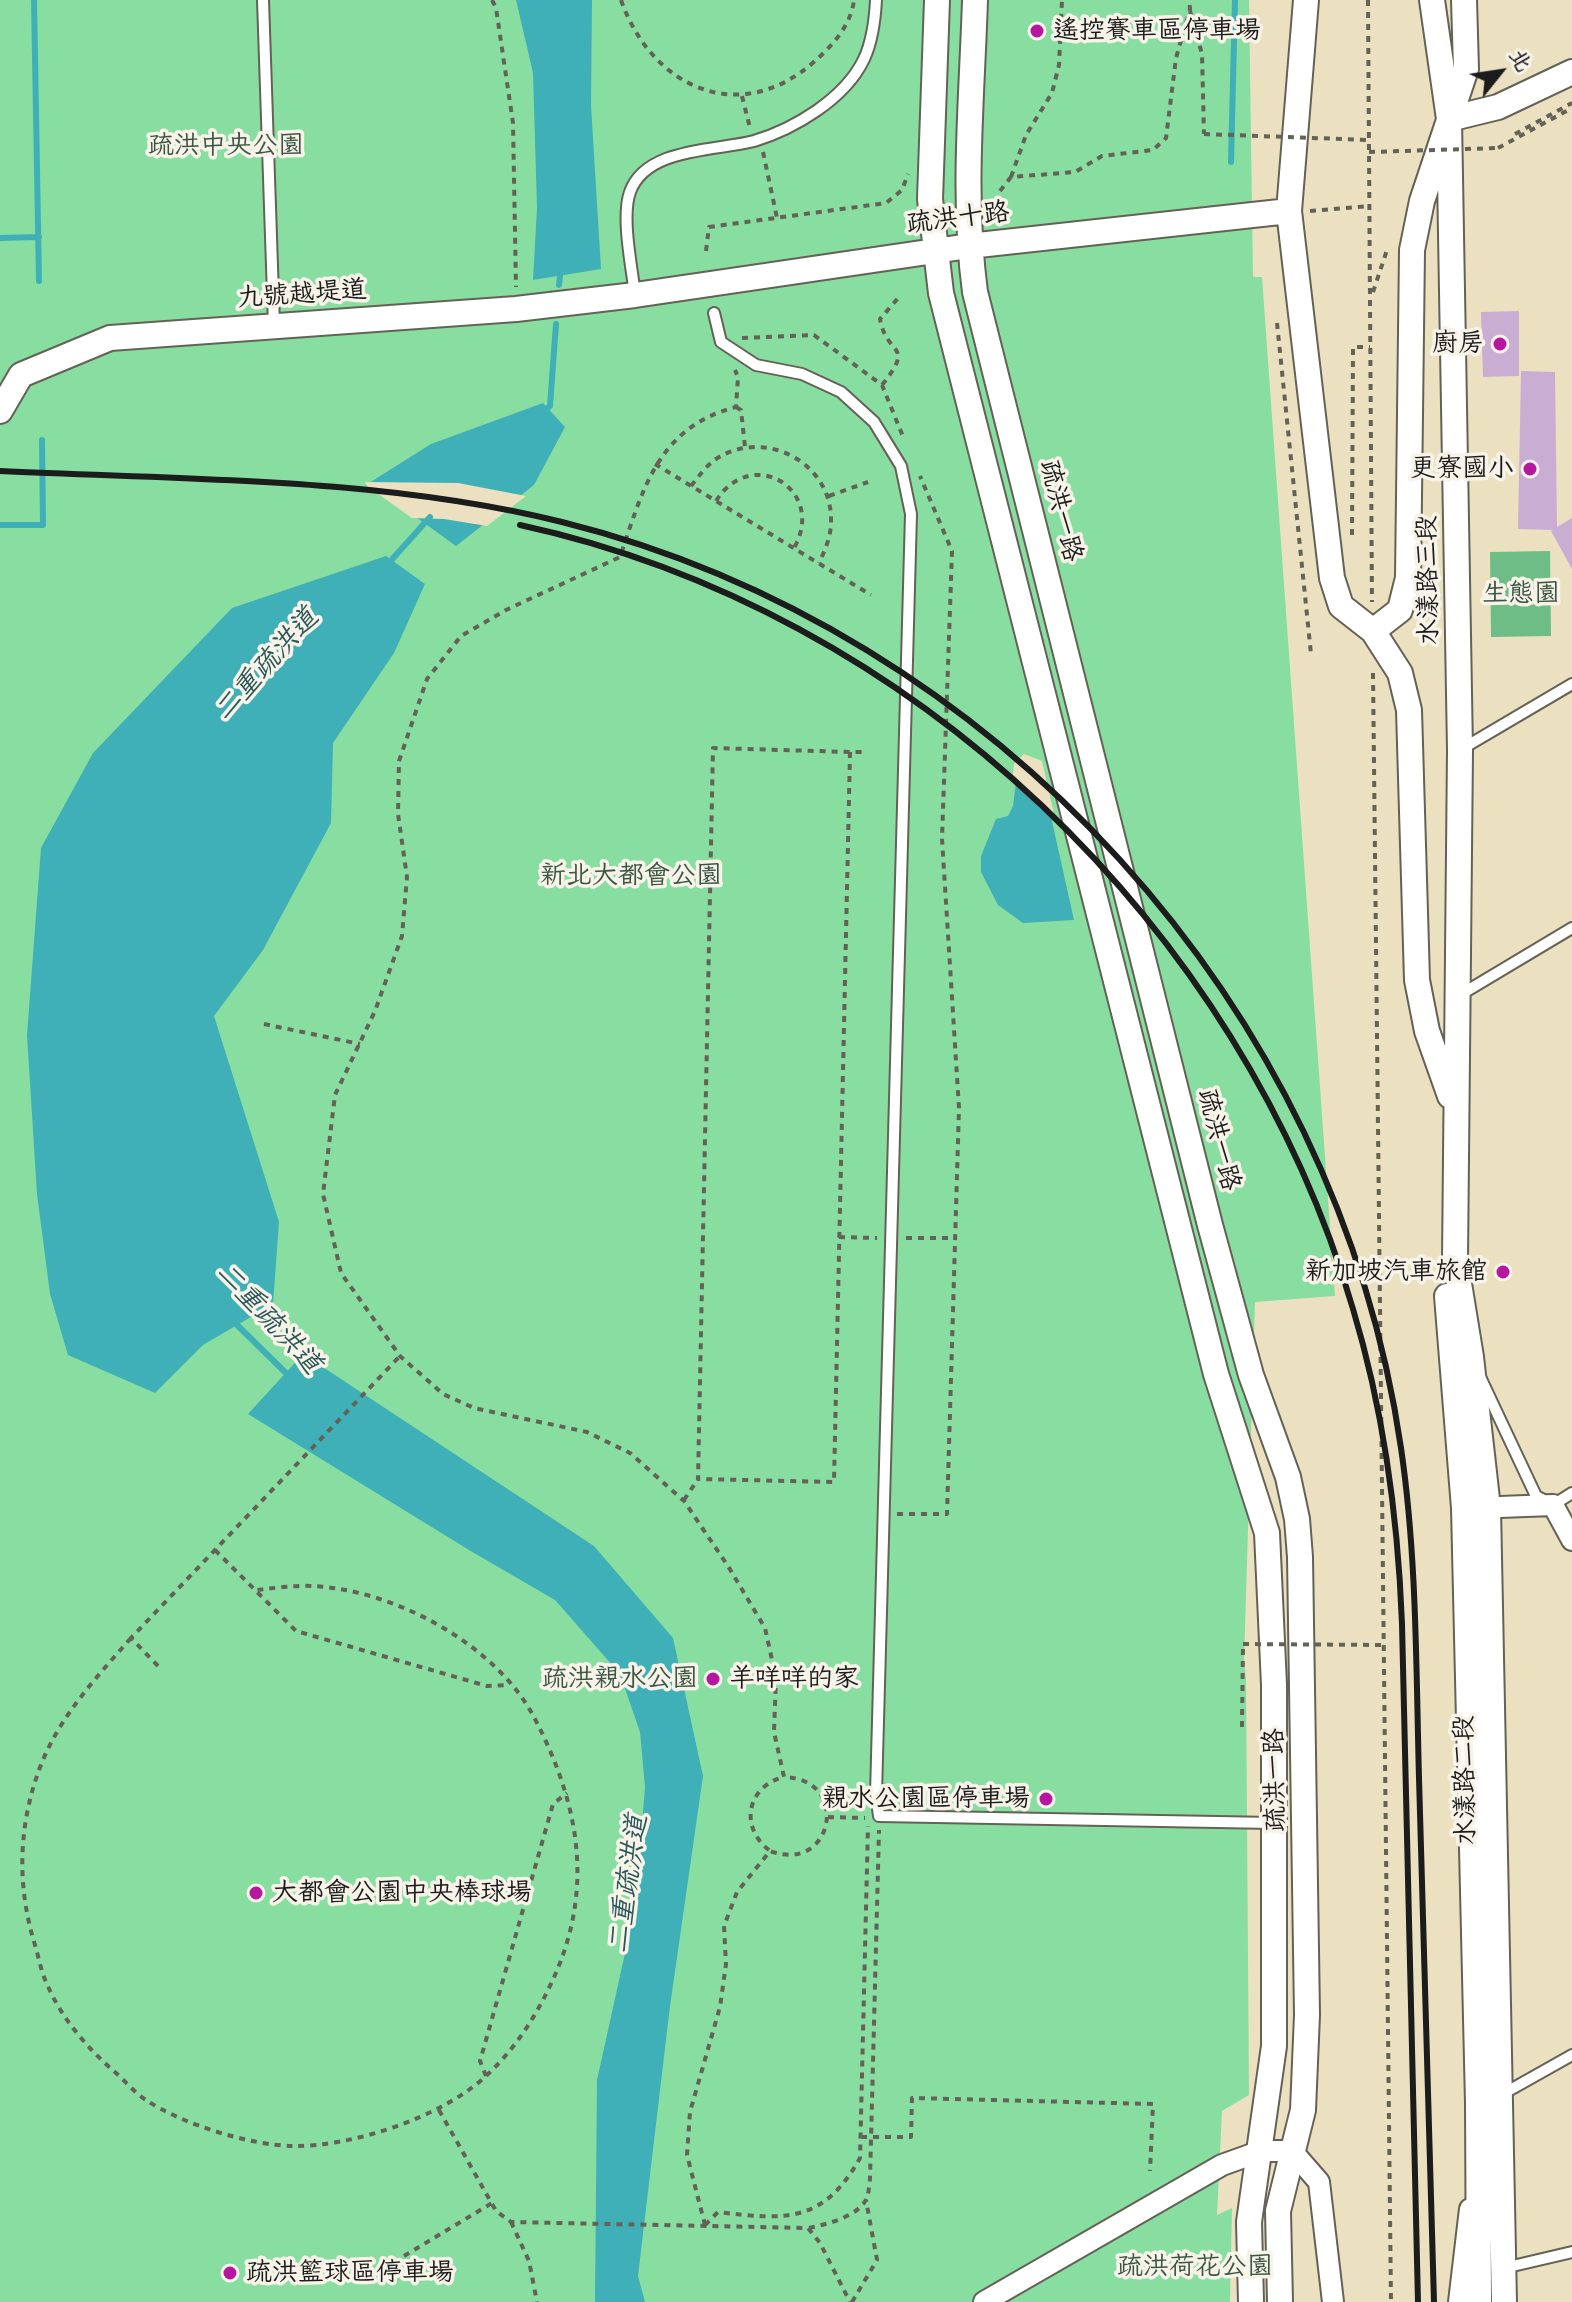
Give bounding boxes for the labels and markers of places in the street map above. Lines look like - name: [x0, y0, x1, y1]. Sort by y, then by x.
- place label: 遙控賽車區停車場: [1053, 15, 1261, 47]
- marker: 遙控賽車區停車場: [1028, 22, 1046, 40]
- place label: 廚房: [1432, 328, 1484, 360]
- marker: 廚房: [1491, 335, 1509, 353]
- place label: 更寮國小: [1410, 453, 1514, 485]
- marker: 更寮國小: [1521, 460, 1539, 478]
- place label: 新加坡汽車旅館: [1305, 1256, 1487, 1288]
- marker: 新加坡汽車旅館: [1494, 1263, 1512, 1281]
- place label: 羊咩咩的家: [729, 1663, 859, 1695]
- marker: 羊咩咩的家: [704, 1670, 722, 1688]
- place label: 親水公園區停車場: [822, 1783, 1030, 1815]
- marker: 親水公園區停車場: [1037, 1790, 1055, 1808]
- place label: 大都會公園中央棒球場: [272, 1877, 532, 1909]
- marker: 大都會公園中央棒球場: [247, 1884, 265, 1902]
- place label: 疏洪籃球區停車場: [246, 2257, 454, 2289]
- marker: 疏洪籃球區停車場: [221, 2264, 239, 2282]

